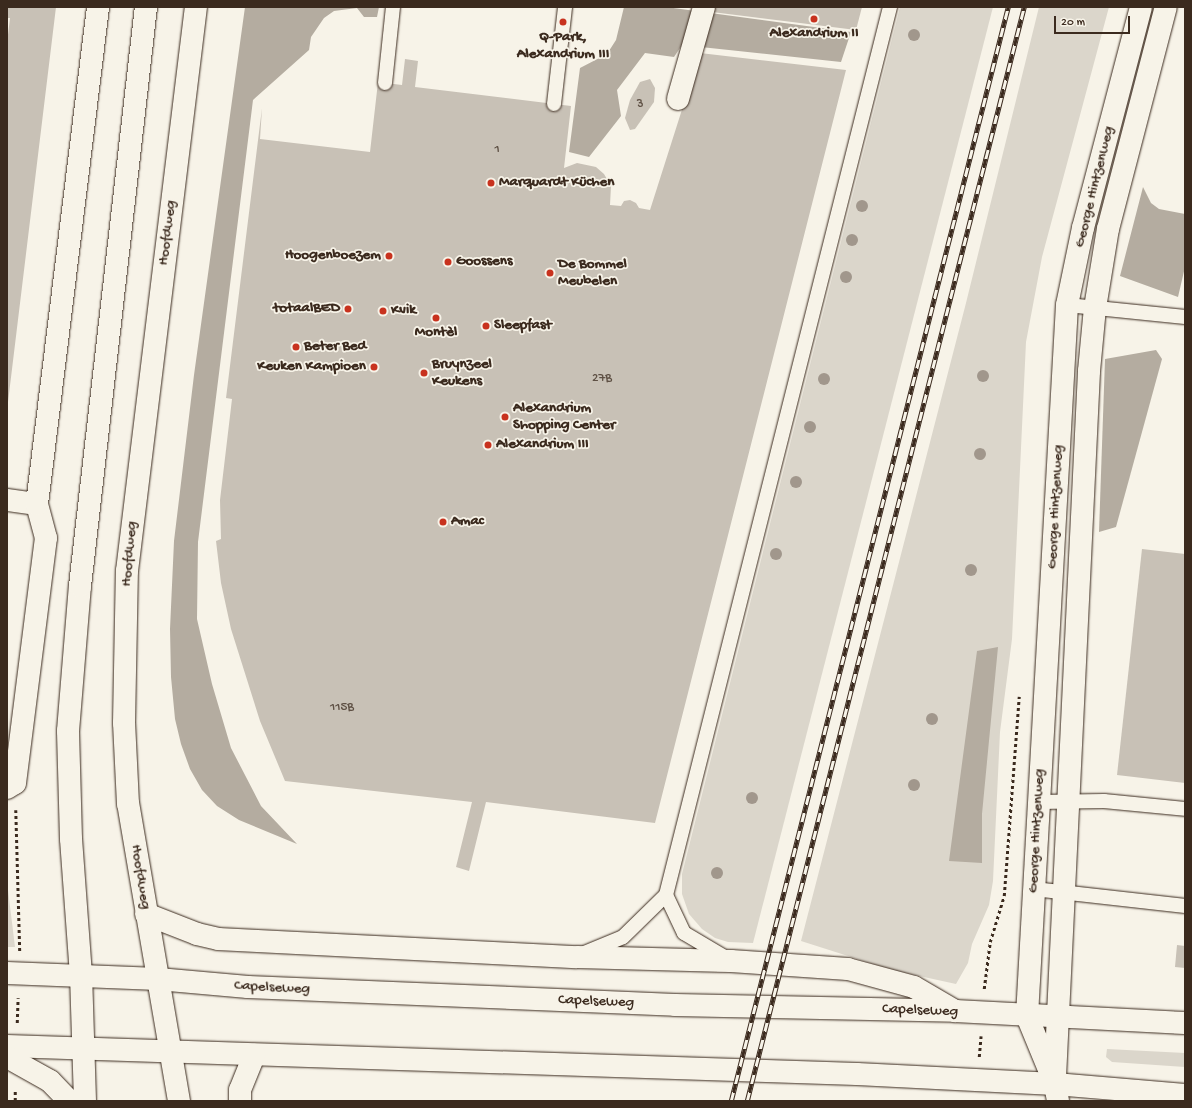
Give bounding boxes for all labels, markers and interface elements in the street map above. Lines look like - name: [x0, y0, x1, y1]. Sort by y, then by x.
- scale bar: [1056, 8, 1132, 34]
- marker: Alexandrium II: [809, 14, 819, 24]
- text: 20 m: [1061, 16, 1085, 30]
- marker: Q-Park, Alexandrium III: [558, 17, 568, 27]
- place label: Alexandrium II: [769, 25, 859, 43]
- place label: Q-Park, Alexandrium III: [517, 28, 609, 63]
- house number: 3: [637, 97, 643, 113]
- street label: George Hintzenweg: [1071, 124, 1119, 250]
- house number: 1: [494, 142, 500, 158]
- place label: Marquardt Küchen: [499, 174, 614, 192]
- marker: Marquardt Küchen: [486, 178, 496, 188]
- street label: Hoofdweg: [155, 199, 181, 267]
- place label: Hoogenboezem: [285, 247, 381, 265]
- marker: Hoogenboezem: [384, 251, 394, 261]
- place label: Goossens: [456, 253, 512, 271]
- place label: De Bommel Meubelen: [558, 255, 627, 290]
- marker: Goossens: [443, 257, 453, 267]
- marker: De Bommel Meubelen: [545, 268, 555, 278]
- place label: totaalBED: [273, 300, 340, 318]
- place label: Kvik: [391, 302, 416, 320]
- marker: totaalBED: [343, 304, 353, 314]
- marker: Kvik: [378, 306, 388, 316]
- marker: Montèl: [431, 313, 441, 323]
- place label: Sleepfast: [494, 317, 552, 335]
- marker: Sleepfast: [481, 321, 491, 331]
- place label: Montèl: [415, 324, 457, 342]
- place label: Beter Bed: [304, 338, 366, 356]
- marker: Beter Bed: [291, 342, 301, 352]
- place label: Bruynzeel Keukens: [432, 355, 492, 390]
- place label: Keuken Kampioen: [257, 358, 366, 376]
- marker: Keuken Kampioen: [369, 362, 379, 372]
- marker: Bruynzeel Keukens: [419, 368, 429, 378]
- house number: 27B: [592, 371, 612, 387]
- place label: Alexandrium Shopping Center: [513, 399, 615, 434]
- marker: Alexandrium Shopping Center: [500, 412, 510, 422]
- place label: Alexandrium III: [496, 436, 589, 454]
- marker: Alexandrium III: [483, 440, 493, 450]
- street label: George Hintzenweg: [1044, 444, 1068, 570]
- place label: Amac: [451, 513, 484, 531]
- marker: Amac: [438, 517, 448, 527]
- street label: Hoofdweg: [118, 521, 142, 587]
- house number: 115B: [330, 700, 354, 716]
- street label: George Hintzenweg: [1025, 768, 1049, 894]
- street label: Hoofdweg: [126, 843, 154, 911]
- street label: Capelseweg: [234, 977, 310, 999]
- street label: Capelseweg: [558, 992, 634, 1012]
- street label: Capelseweg: [882, 1001, 958, 1021]

